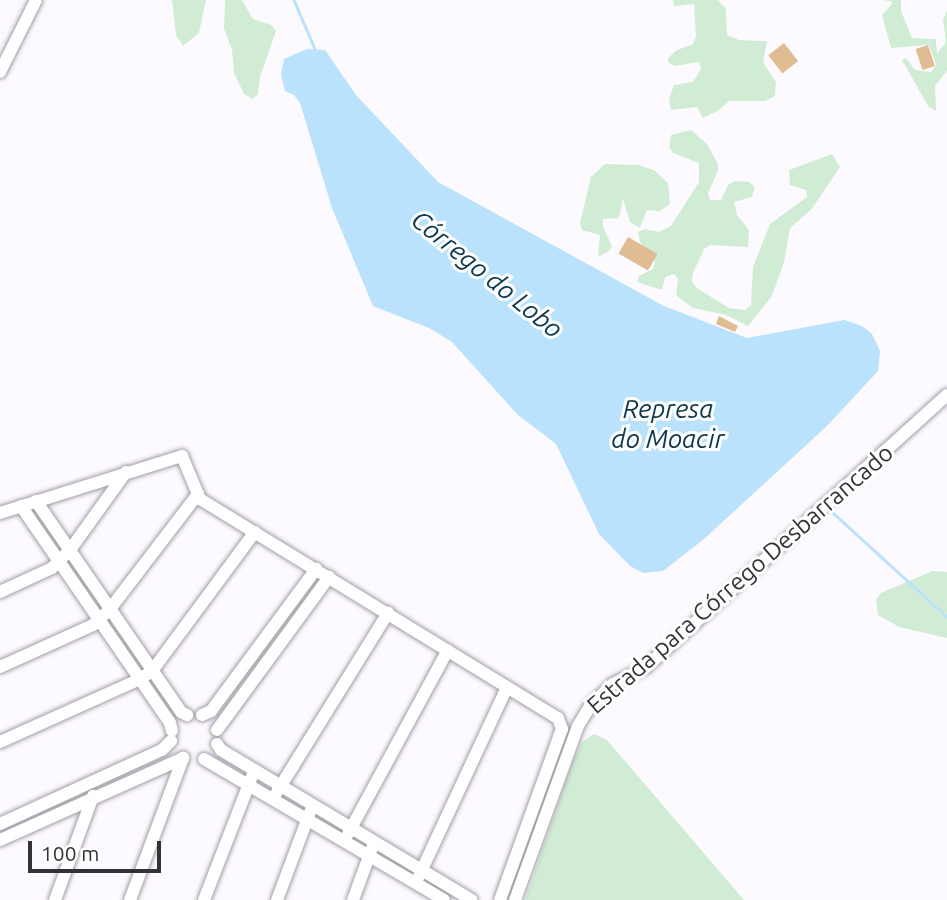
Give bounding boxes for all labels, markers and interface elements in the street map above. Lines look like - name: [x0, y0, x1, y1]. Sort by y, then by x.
- water label: Córrego do Lobo: [405, 204, 569, 344]
- water label: Represa do Moacir: [611, 393, 725, 454]
- street label: Estrada para Córrego Desbarrancado: [581, 438, 899, 720]
- scale bar: [32, 827, 164, 871]
- text: 100 m: [41, 841, 99, 865]

